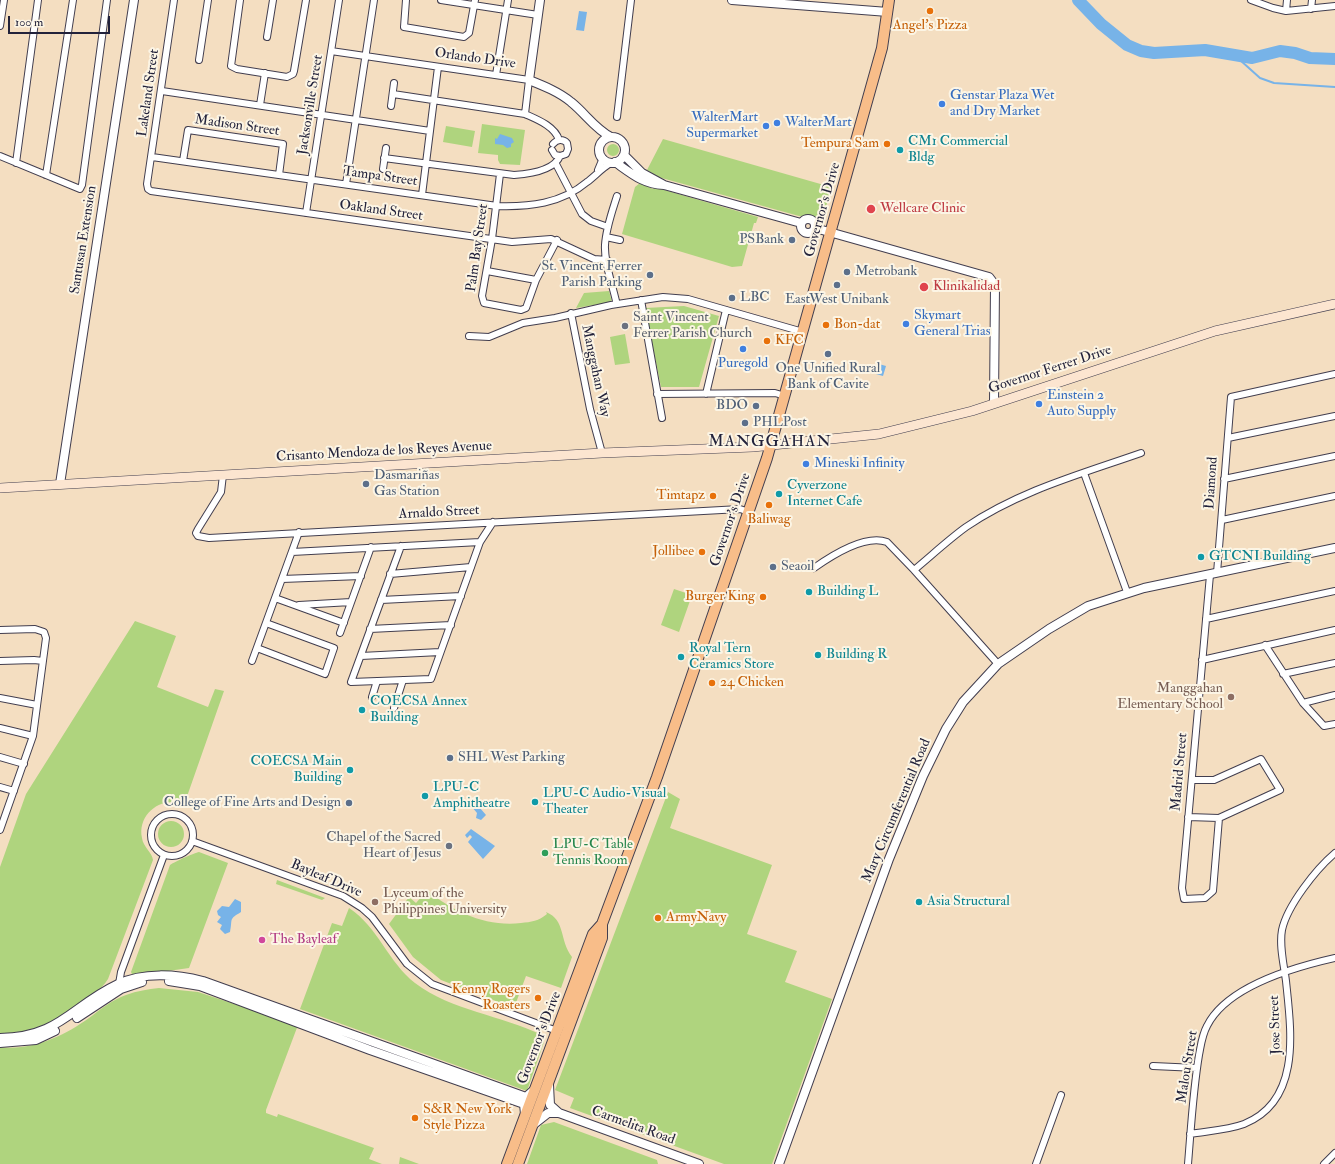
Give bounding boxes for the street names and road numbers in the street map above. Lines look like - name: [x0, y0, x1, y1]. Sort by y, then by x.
- street label: Orlando Drive: [433, 45, 517, 73]
- street label: Lakeland Street: [135, 48, 163, 138]
- street label: Jacksonville Street: [295, 54, 327, 156]
- street label: Madison Street: [194, 112, 280, 140]
- street label: Governor's Drive: [801, 161, 845, 259]
- street label: Tampa Street: [342, 163, 418, 191]
- street label: Santusan Extension: [67, 185, 101, 295]
- street label: Oakland Street: [338, 197, 424, 225]
- street label: Palm Bay Street: [464, 203, 492, 293]
- street label: Manggahan Way: [577, 323, 613, 419]
- street label: Governor Ferrer Drive: [986, 342, 1114, 398]
- street label: Crisanto Mendoza de los Reyes Avenue: [276, 438, 492, 466]
- street label: Diamond: [1202, 456, 1222, 510]
- street label: Governor's Drive: [707, 471, 755, 569]
- street label: Arnaldo Street: [398, 502, 480, 524]
- street label: Madrid Street: [1168, 732, 1192, 812]
- street label: Mary Circumferential Road: [859, 737, 935, 885]
- street label: Bayleaf Drive: [288, 857, 364, 901]
- street label: Governor's Drive: [515, 989, 565, 1087]
- street label: Jose Street: [1267, 995, 1285, 1055]
- street label: Malou Street: [1174, 1029, 1202, 1105]
- street label: Carmelita Road: [589, 1103, 677, 1149]

